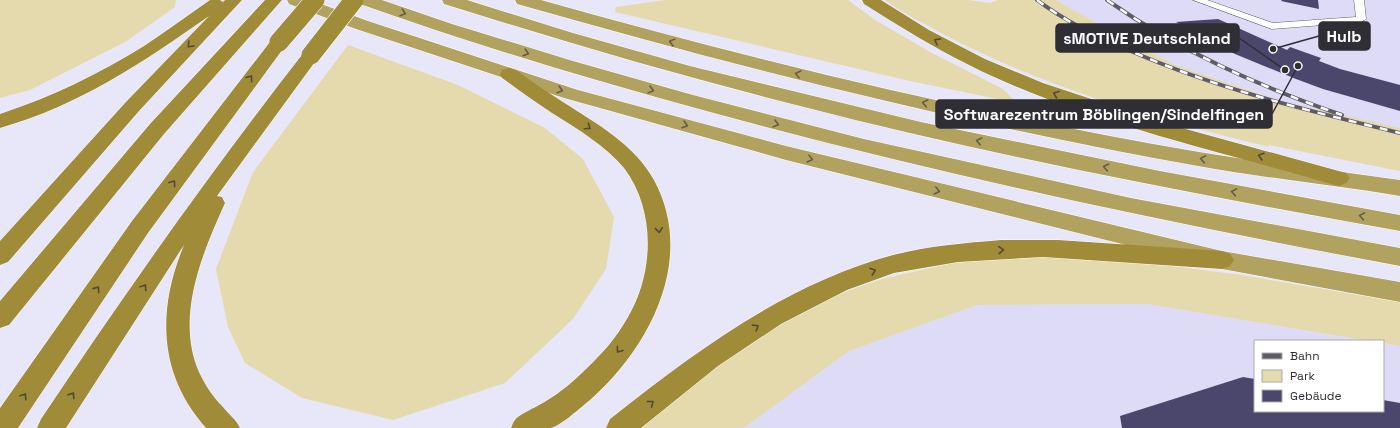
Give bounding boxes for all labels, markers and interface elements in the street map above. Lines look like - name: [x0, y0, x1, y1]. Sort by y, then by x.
- one-way arrow: [399, 8, 406, 17]
- callout: Hulb: [1319, 22, 1370, 50]
- callout: sMOTIVE Deutschland: [1056, 24, 1239, 52]
- text: Hulb: [1327, 26, 1361, 47]
- text: sMOTIVE Deutschland: [1063, 28, 1231, 49]
- one-way arrow: [669, 38, 676, 47]
- one-way arrow: [934, 39, 941, 46]
- one-way arrow: [187, 40, 195, 48]
- one-way arrow: [523, 48, 530, 57]
- one-way arrow: [795, 70, 801, 78]
- one-way arrow: [246, 76, 253, 83]
- one-way arrow: [556, 85, 563, 94]
- one-way arrow: [647, 85, 654, 94]
- one-way arrow: [1053, 90, 1060, 98]
- one-way arrow: [921, 100, 928, 108]
- callout: Softwarezentrum Böblingen/Sindelfingen: [936, 100, 1272, 128]
- text: Softwarezentrum Böblingen/Sindelfingen: [944, 104, 1264, 125]
- one-way arrow: [773, 119, 780, 128]
- one-way arrow: [681, 120, 688, 129]
- one-way arrow: [584, 122, 591, 129]
- one-way arrow: [976, 137, 982, 145]
- one-way arrow: [1258, 152, 1264, 160]
- one-way arrow: [807, 154, 814, 163]
- one-way arrow: [1200, 155, 1206, 164]
- one-way arrow: [1103, 163, 1109, 172]
- one-way arrow: [168, 180, 175, 187]
- one-way arrow: [933, 186, 940, 194]
- one-way arrow: [1231, 189, 1237, 197]
- one-way arrow: [1359, 212, 1365, 221]
- one-way arrow: [654, 227, 663, 233]
- one-way arrow: [997, 246, 1004, 255]
- one-way arrow: [869, 267, 876, 276]
- one-way arrow: [139, 284, 146, 291]
- one-way arrow: [92, 286, 99, 293]
- one-way arrow: [752, 324, 759, 332]
- legend: [1254, 340, 1384, 412]
- one-way arrow: [616, 346, 624, 353]
- text: Bahn: [1290, 348, 1320, 364]
- text: Park: [1290, 368, 1315, 384]
- text: Gebäude: [1290, 388, 1342, 404]
- one-way arrow: [67, 392, 75, 399]
- one-way arrow: [19, 393, 27, 400]
- one-way arrow: [646, 401, 653, 408]

